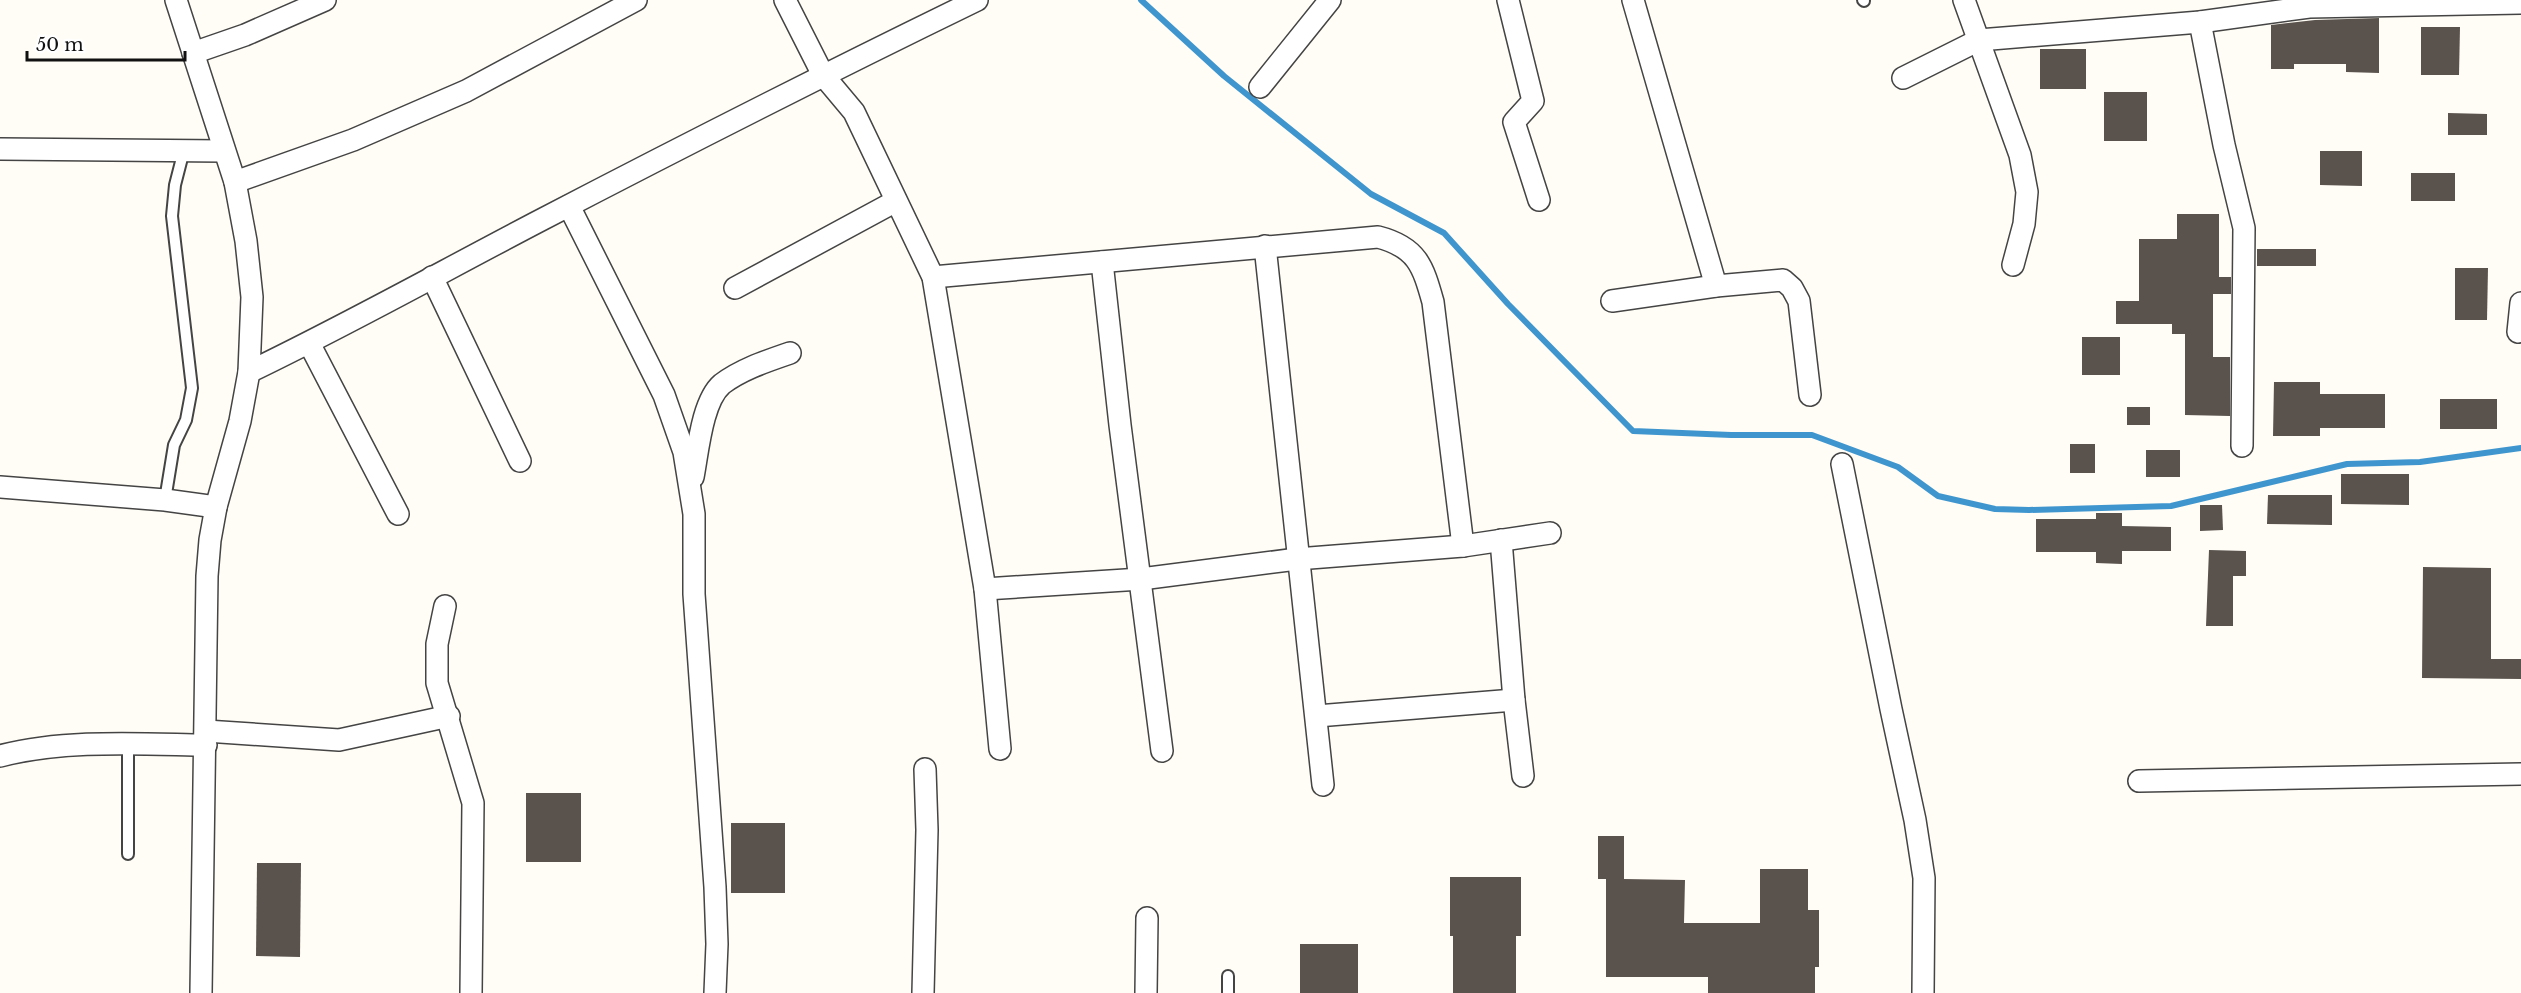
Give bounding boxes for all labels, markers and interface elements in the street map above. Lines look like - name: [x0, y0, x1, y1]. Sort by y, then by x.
- scale bar: [27, 24, 184, 62]
- text: 50 m: [36, 34, 84, 56]

